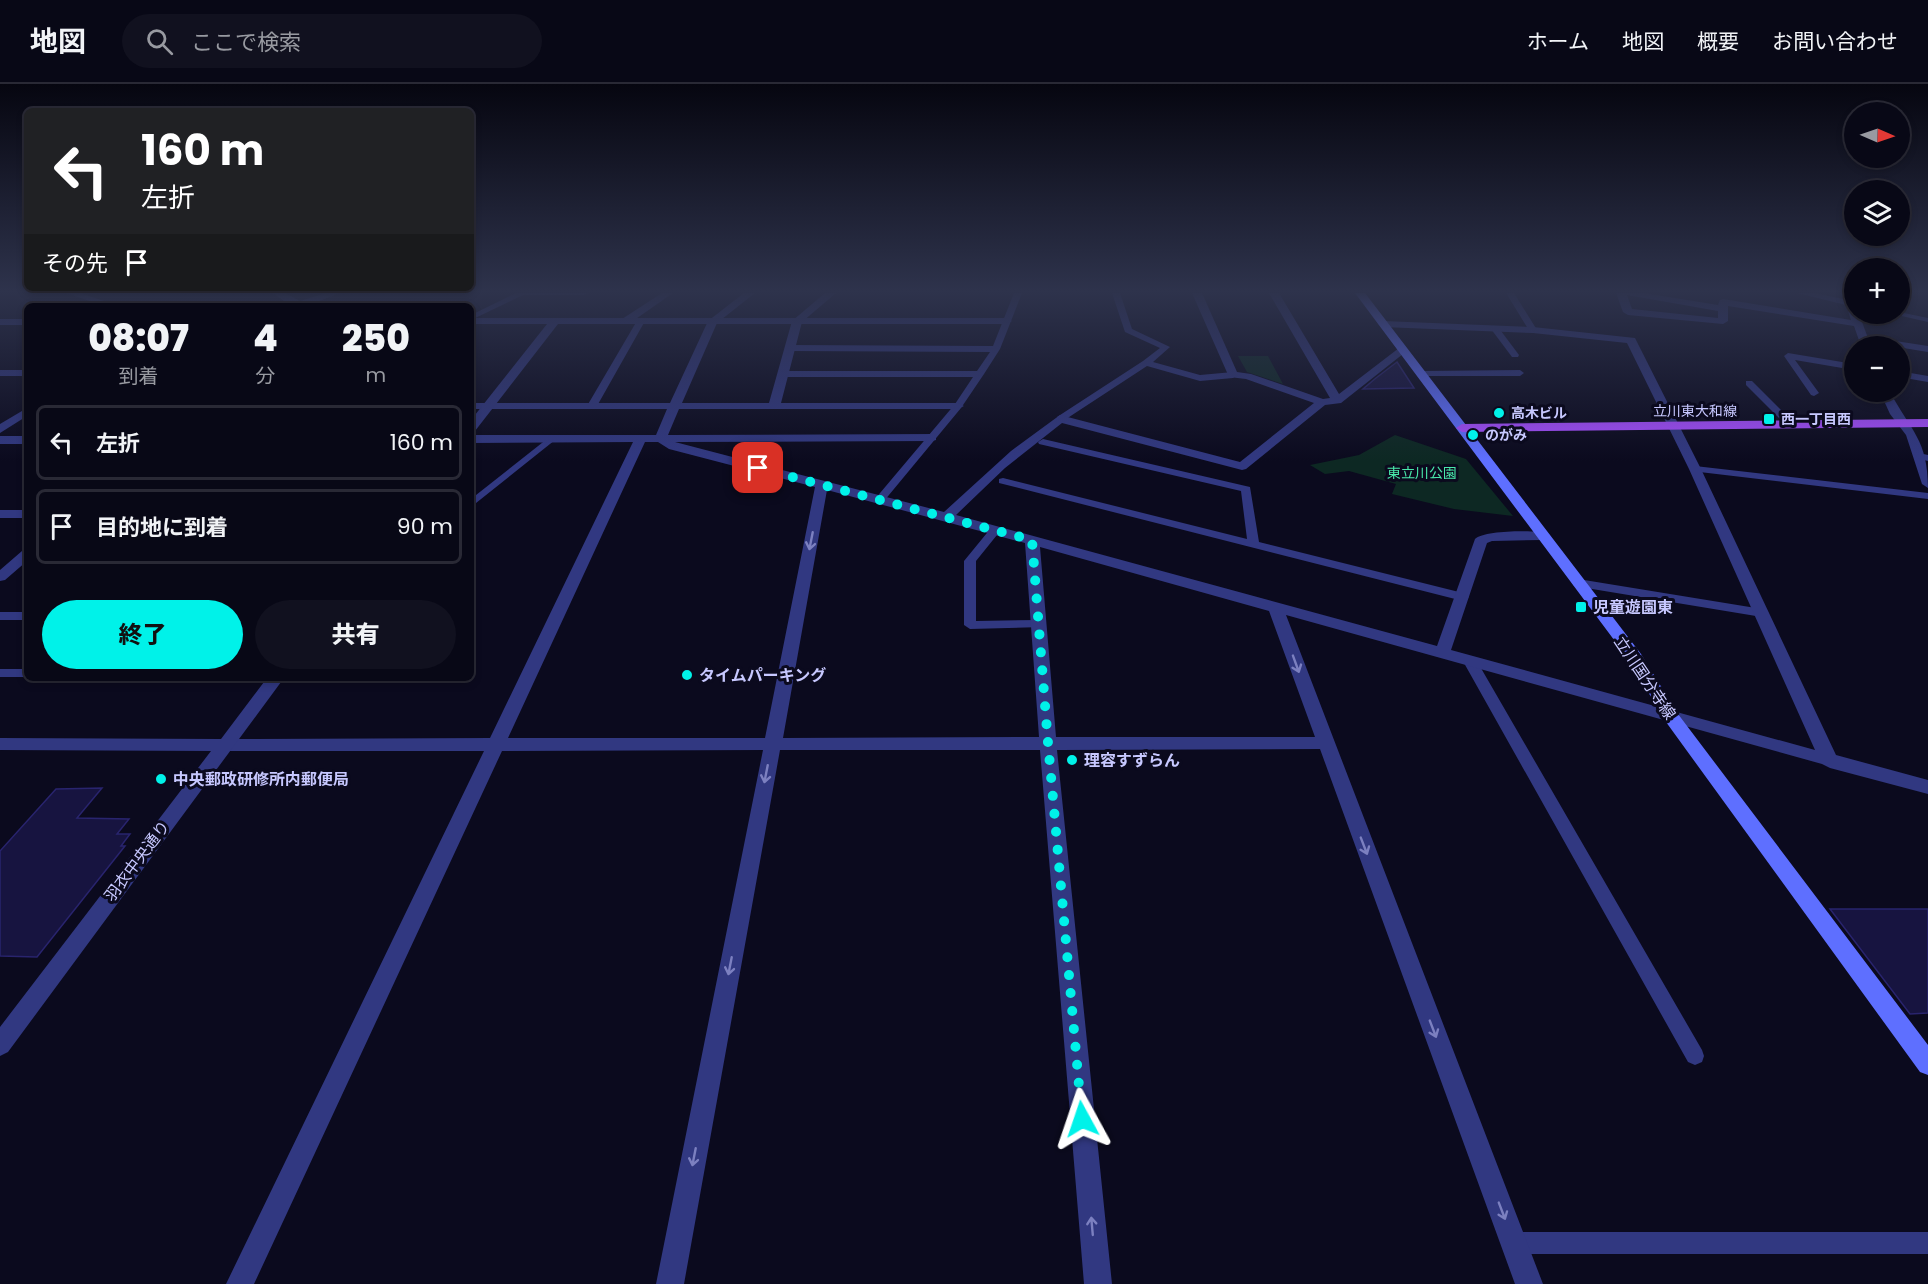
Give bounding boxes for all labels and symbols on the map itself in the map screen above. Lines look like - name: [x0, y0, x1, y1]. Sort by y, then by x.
- north arrow: [1844, 102, 1910, 168]
- street label: 立川東大和線: [1653, 401, 1737, 421]
- place label: 高木ビル: [1511, 403, 1567, 423]
- marker: 高木ビル: [1492, 406, 1506, 420]
- place label: 西一丁目西: [1781, 409, 1851, 429]
- marker: 西一丁目西: [1762, 412, 1776, 426]
- place label: のがみ: [1485, 425, 1527, 445]
- marker: のがみ: [1466, 428, 1480, 442]
- pin: [732, 442, 783, 493]
- park label: 東立川公園: [1387, 463, 1457, 483]
- one-way arrow: [805, 531, 816, 551]
- place label: 児童遊園東: [1593, 596, 1673, 619]
- marker: 児童遊園東: [1574, 600, 1588, 614]
- street label: 立川国分寺線: [1609, 632, 1681, 724]
- one-way arrow: [1291, 654, 1302, 673]
- place label: タイムパーキング: [699, 664, 826, 687]
- marker: タイムパーキング: [680, 668, 694, 682]
- place label: 理容すずらん: [1084, 749, 1180, 772]
- marker: 理容すずらん: [1065, 753, 1079, 767]
- one-way arrow: [760, 764, 771, 784]
- place label: 中央郵政研修所内郵便局: [173, 768, 349, 791]
- marker: 中央郵政研修所内郵便局: [154, 772, 168, 786]
- street label: 羽衣中央通り: [99, 816, 175, 906]
- one-way arrow: [1359, 837, 1370, 855]
- one-way arrow: [724, 955, 735, 975]
- one-way arrow: [1428, 1019, 1439, 1038]
- position arrow: [1050, 1087, 1114, 1151]
- one-way arrow: [688, 1147, 699, 1167]
- one-way arrow: [1497, 1201, 1508, 1220]
- one-way arrow: [1086, 1216, 1097, 1236]

